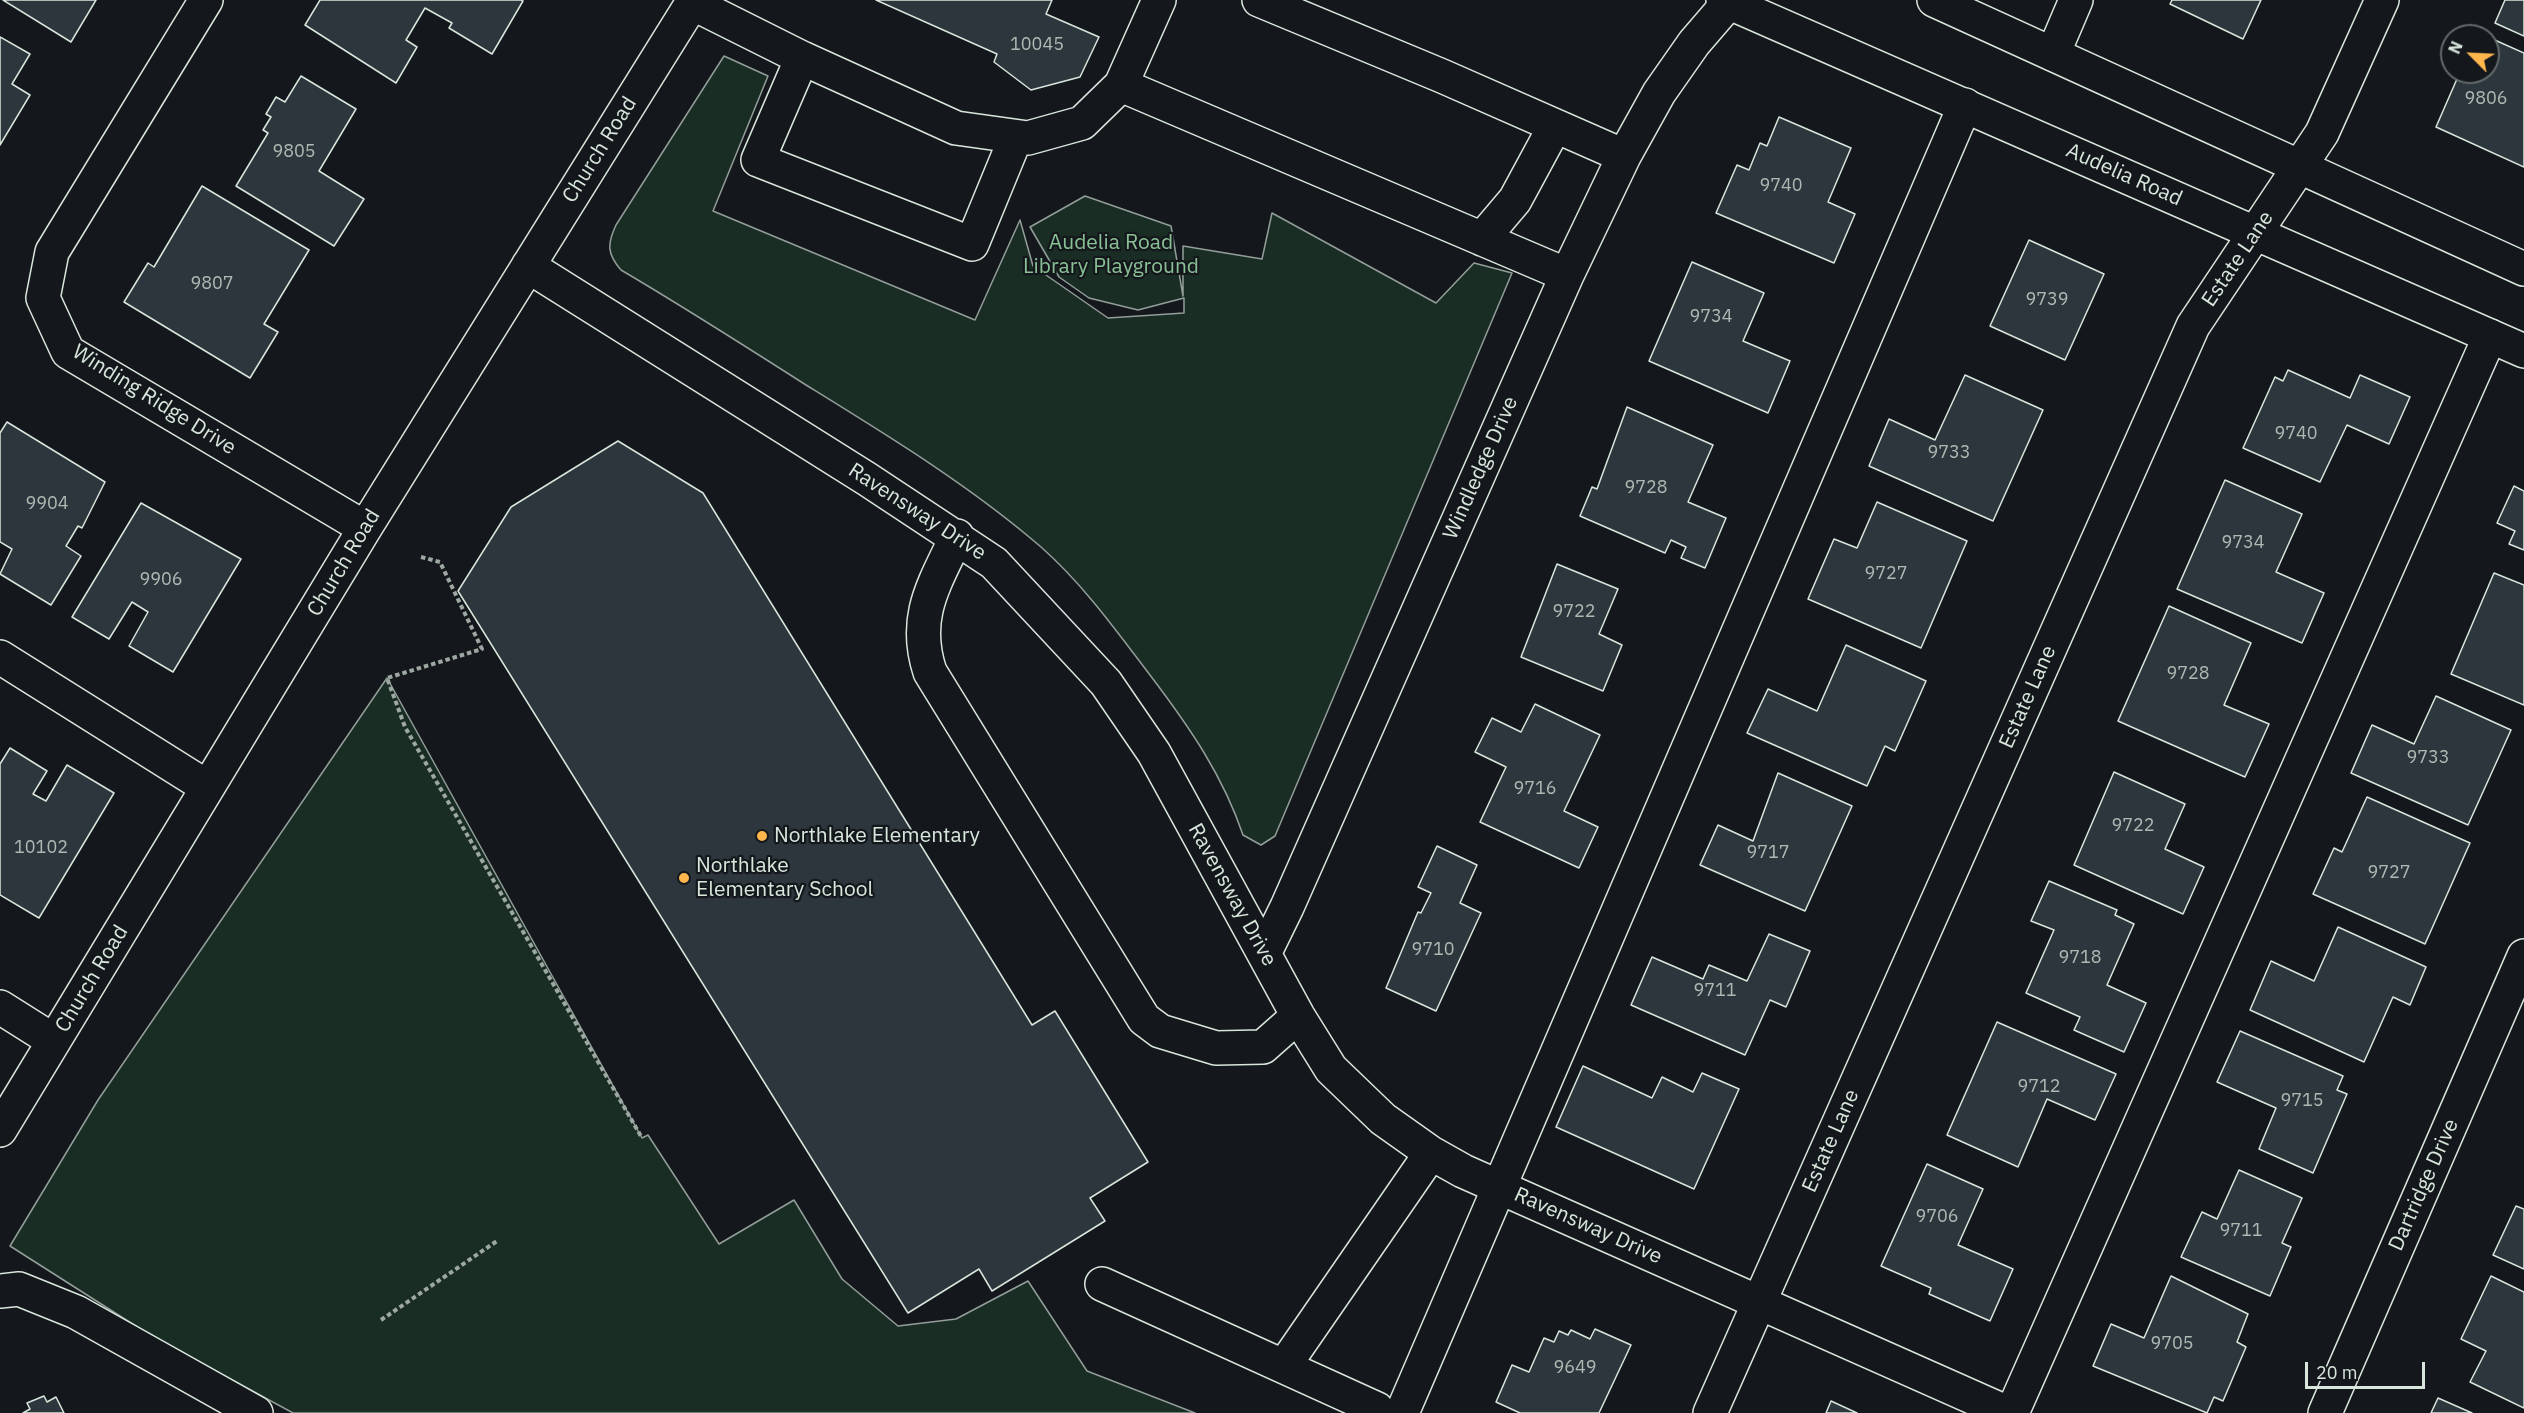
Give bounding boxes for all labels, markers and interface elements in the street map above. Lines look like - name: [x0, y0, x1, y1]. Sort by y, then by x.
- north arrow: [2440, 24, 2500, 84]
- house number: 10045: [1010, 34, 1064, 56]
- text: N: [2444, 38, 2467, 57]
- house number: 9806: [2464, 88, 2508, 110]
- street label: Church Road: [557, 92, 643, 208]
- street label: Audelia Road: [2062, 138, 2186, 212]
- house number: 9805: [272, 141, 316, 163]
- house number: 9740: [1759, 175, 1803, 197]
- street label: Estate Lane: [2197, 206, 2279, 312]
- park label: Audelia Road Library Playground: [1023, 230, 1199, 280]
- house number: 9807: [190, 273, 234, 295]
- house number: 9739: [2025, 289, 2069, 311]
- house number: 9734: [1689, 306, 1733, 328]
- street label: Winding Ridge Drive: [67, 339, 241, 461]
- street label: Windledge Drive: [1438, 393, 1524, 543]
- house number: 9740: [2274, 423, 2318, 445]
- house number: 9733: [1927, 442, 1971, 464]
- street label: Ravensway Drive: [843, 458, 991, 566]
- house number: 9728: [1624, 477, 1668, 499]
- house number: 9904: [25, 493, 69, 515]
- street label: Church Road: [302, 505, 386, 621]
- house number: 9734: [2221, 532, 2265, 554]
- house number: 9727: [1864, 563, 1908, 585]
- house number: 9906: [139, 569, 183, 591]
- house number: 9722: [1552, 601, 1596, 623]
- street label: Estate Lane: [1994, 642, 2062, 752]
- house number: 9728: [2166, 663, 2210, 685]
- house number: 9733: [2406, 747, 2450, 769]
- house number: 9716: [1513, 778, 1557, 800]
- house number: 9722: [2111, 815, 2155, 837]
- street label: Ravensway Drive: [1182, 819, 1282, 971]
- place label: Northlake Elementary: [774, 823, 980, 849]
- marker: Northlake Elementary: [755, 829, 769, 843]
- house number: 10102: [14, 837, 68, 859]
- house number: 9717: [1746, 842, 1790, 864]
- place label: Northlake Elementary School: [696, 853, 873, 903]
- house number: 9727: [2367, 862, 2411, 884]
- marker: Northlake Elementary School: [677, 871, 691, 885]
- street label: Church Road: [50, 921, 134, 1037]
- house number: 9710: [1411, 939, 1455, 961]
- house number: 9718: [2058, 947, 2102, 969]
- house number: 9711: [1693, 980, 1737, 1002]
- house number: 9712: [2017, 1076, 2061, 1098]
- street label: Estate Lane: [1797, 1086, 1865, 1196]
- house number: 9715: [2280, 1090, 2324, 1112]
- street label: Dartridge Drive: [2384, 1115, 2464, 1255]
- street label: Ravensway Drive: [1510, 1182, 1666, 1270]
- house number: 9706: [1915, 1206, 1959, 1228]
- house number: 9711: [2219, 1220, 2263, 1242]
- house number: 9705: [2150, 1333, 2194, 1355]
- scale bar: [2308, 1350, 2428, 1388]
- house number: 9649: [1553, 1357, 1597, 1379]
- text: 20 m: [2316, 1361, 2358, 1384]

